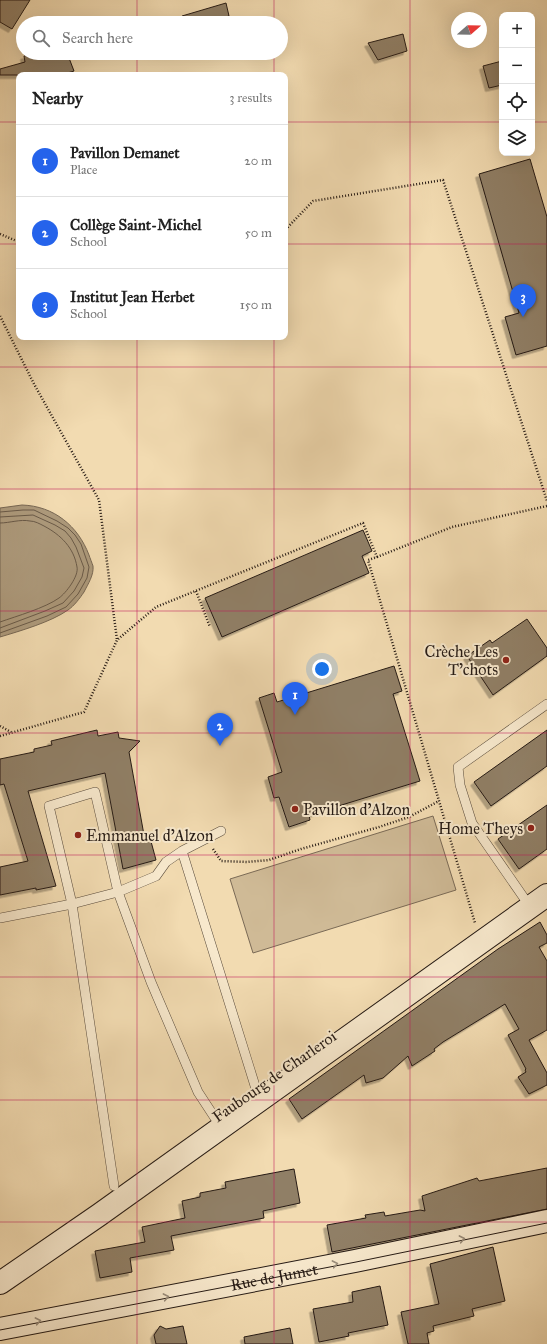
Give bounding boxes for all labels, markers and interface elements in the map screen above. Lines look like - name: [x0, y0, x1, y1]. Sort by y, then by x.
- north arrow: [451, 12, 487, 48]
- map controls: [499, 12, 535, 156]
- button: +: [499, 12, 535, 48]
- search box: [16, 16, 288, 60]
- icon: search: [30, 27, 52, 49]
- text: Search here: [62, 29, 133, 47]
- button: −: [499, 48, 535, 84]
- button: locate: [499, 84, 535, 120]
- text: Nearby: [32, 88, 83, 109]
- text: 3 results: [229, 90, 272, 106]
- button: layers: [499, 120, 535, 156]
- text: Pavillon Demanet: [70, 144, 180, 162]
- text: 1: [42, 153, 48, 169]
- text: 20 m: [244, 153, 272, 169]
- text: Place: [70, 162, 97, 178]
- text: Collège Saint-Michel: [70, 216, 202, 234]
- text: 2: [42, 225, 48, 241]
- text: 50 m: [245, 225, 272, 241]
- text: School: [70, 234, 107, 250]
- pin: 3: [510, 284, 536, 317]
- text: Institut Jean Herbet: [70, 288, 194, 306]
- text: 3: [42, 297, 48, 313]
- text: 150 m: [240, 297, 272, 313]
- text: School: [70, 306, 107, 322]
- place label: Crèche Les T'chots: [425, 642, 498, 679]
- marker: Crèche Les T'chots: [501, 655, 511, 665]
- your location: [312, 659, 332, 679]
- pin: 1: [282, 682, 308, 715]
- pin: 2: [207, 713, 233, 746]
- place label: Pavillon d'Alzon: [303, 800, 411, 819]
- marker: Pavillon d'Alzon: [290, 804, 300, 814]
- place label: Home Theys: [438, 819, 523, 838]
- marker: Home Theys: [526, 823, 536, 833]
- place label: Emmanuel d'Alzon: [86, 826, 214, 845]
- marker: Emmanuel d'Alzon: [73, 830, 83, 840]
- street label: Faubourg de Charleroi: [209, 1026, 341, 1127]
- one-way arrow: [459, 1236, 466, 1244]
- street label: Rue de Jumet: [229, 1259, 320, 1295]
- one-way arrow: [332, 1261, 338, 1269]
- one-way arrow: [163, 1293, 169, 1302]
- one-way arrow: [35, 1318, 41, 1326]

